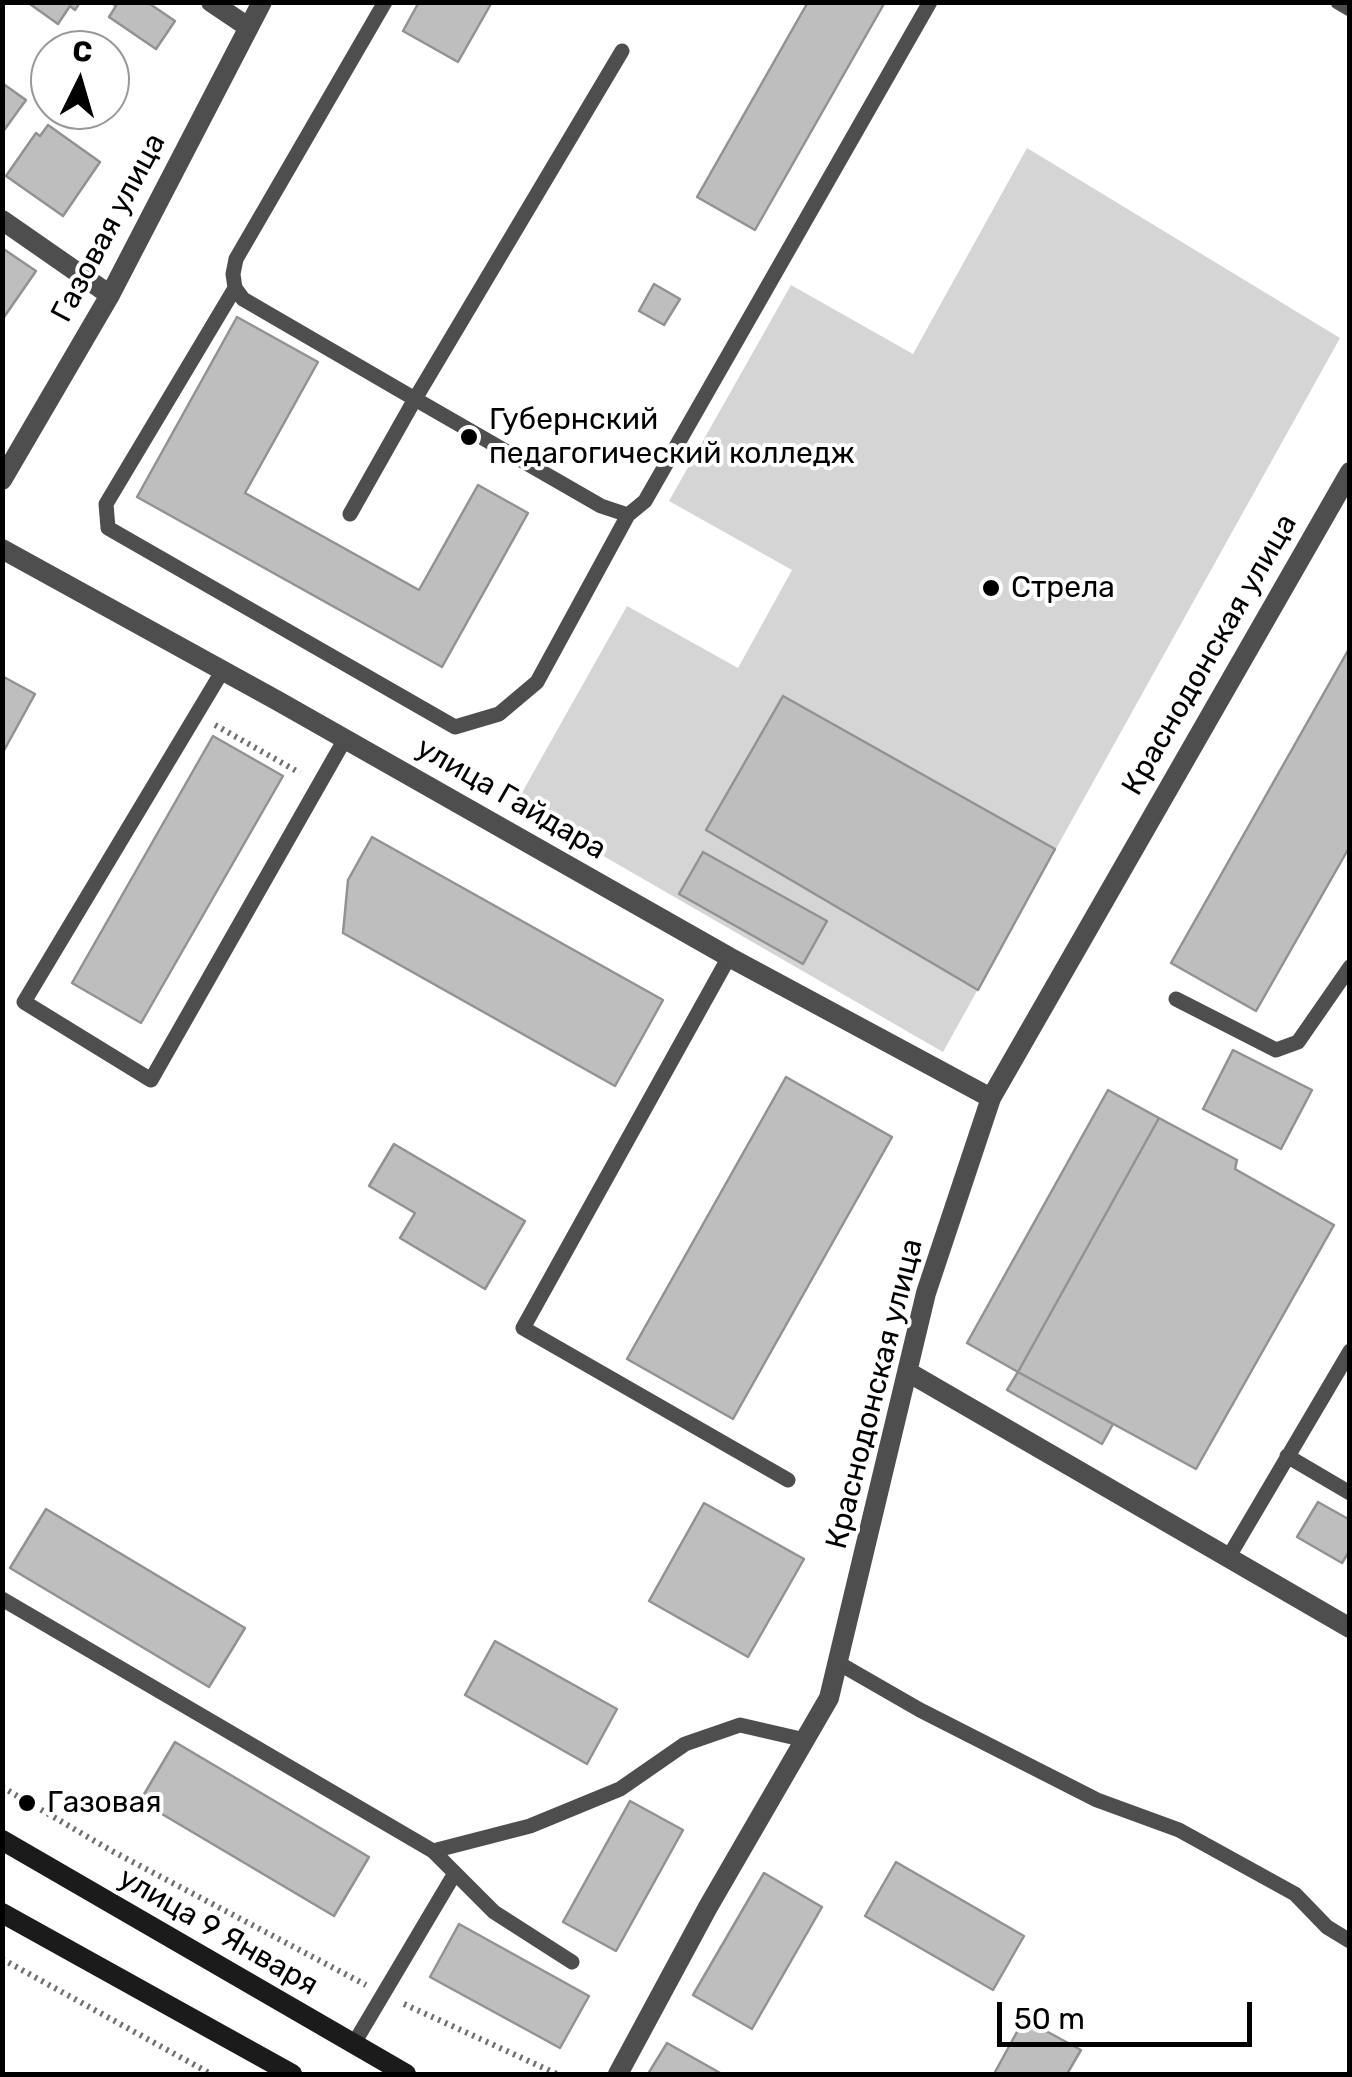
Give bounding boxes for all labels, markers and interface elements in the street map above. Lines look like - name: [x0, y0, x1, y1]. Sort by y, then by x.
- north arrow: [30, 30, 130, 130]
- text: С: [71, 34, 94, 69]
- street label: Газовая улица: [44, 128, 174, 328]
- place label: Губернский педагогический колледж: [489, 402, 855, 472]
- marker: Губернский педагогический колледж: [458, 426, 480, 448]
- street label: Краснодонская улица: [1115, 508, 1305, 802]
- place label: Стрела: [1011, 570, 1115, 606]
- marker: Стрела: [980, 577, 1002, 599]
- street label: улица Гайдара: [410, 730, 612, 868]
- street label: Краснодонская улица: [819, 1235, 931, 1553]
- place label: Газовая: [47, 1785, 162, 1821]
- marker: Газовая: [16, 1792, 38, 1814]
- street label: улица 9 Января: [112, 1860, 324, 2004]
- scale bar: [1002, 1982, 1257, 2044]
- text: 50 m: [1014, 2001, 1085, 2037]

